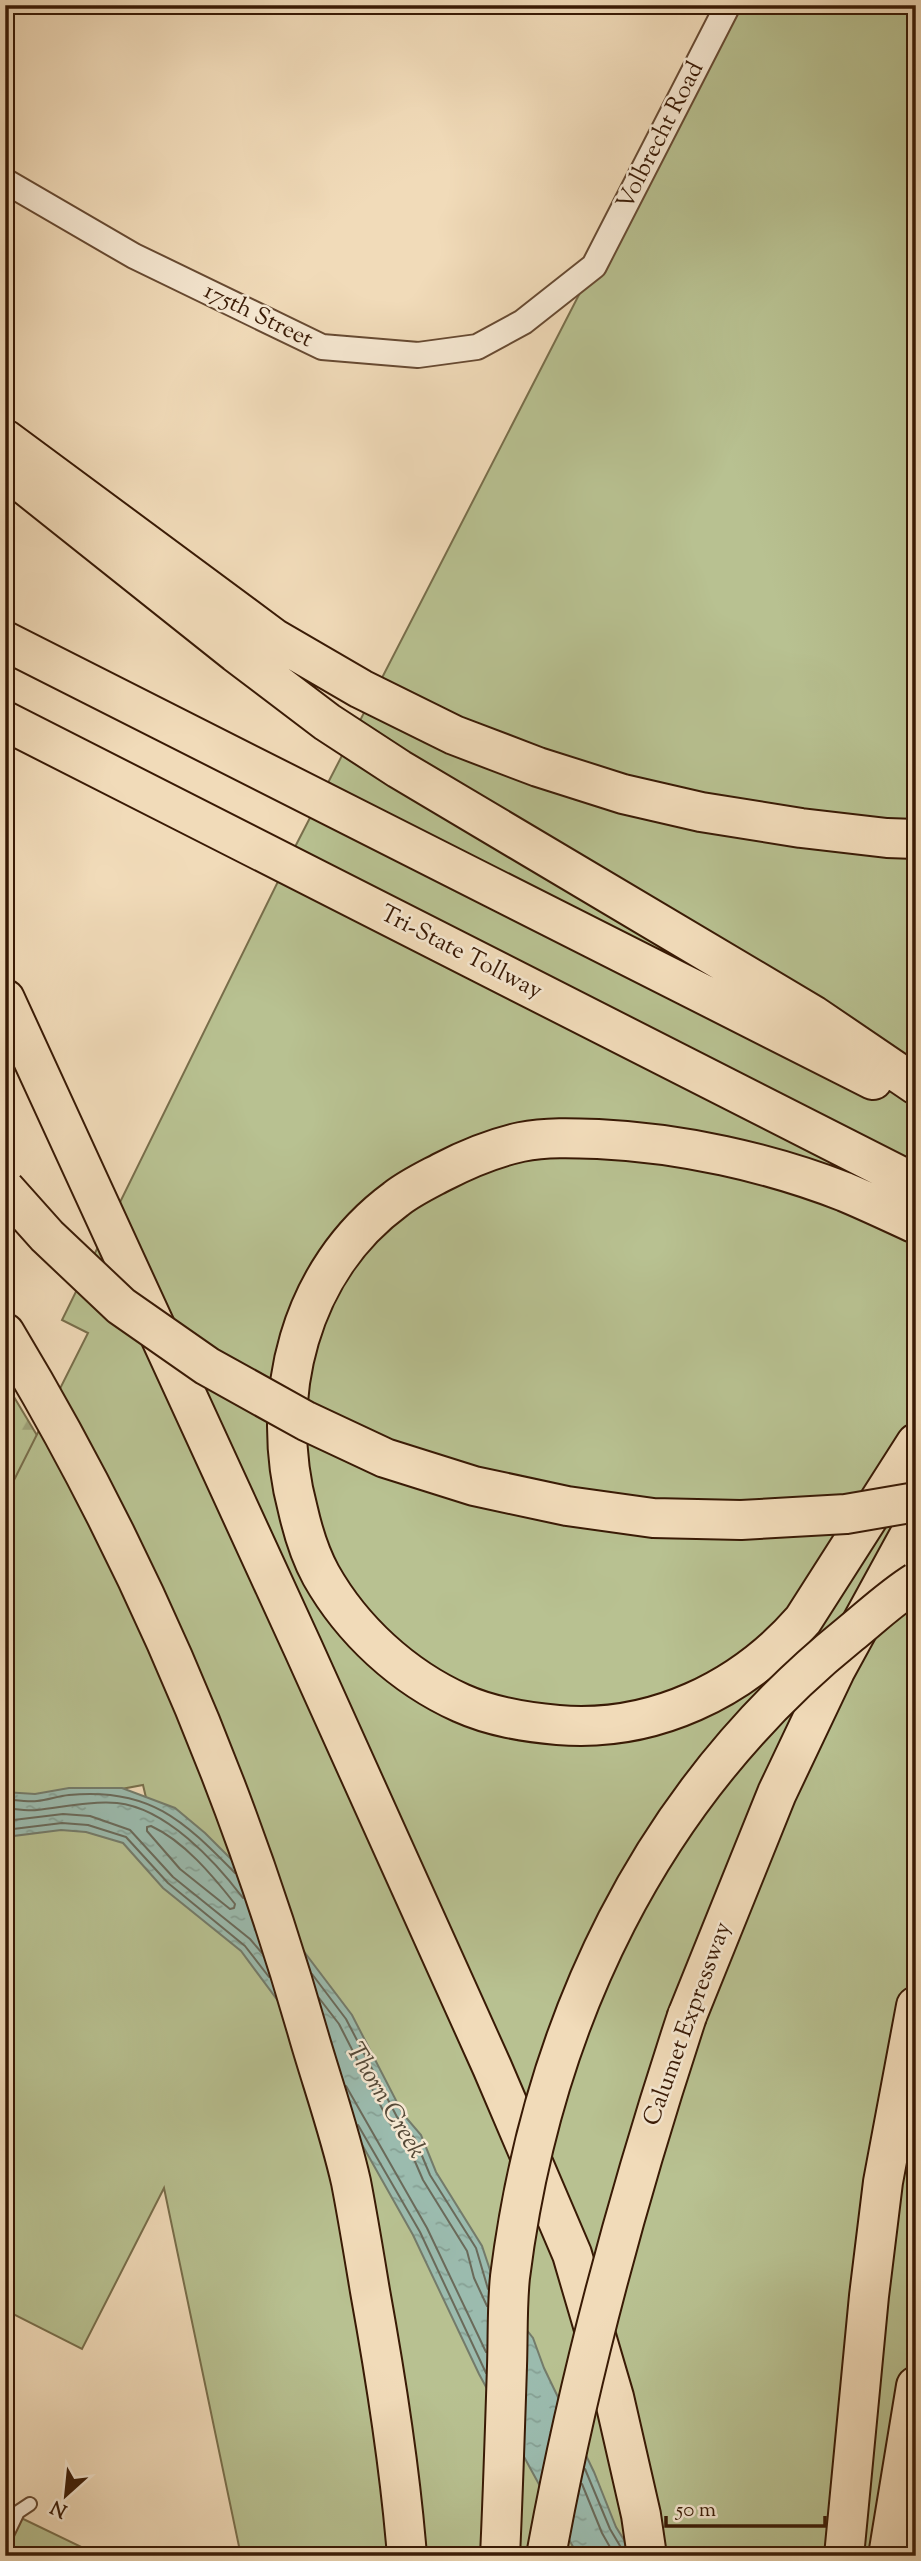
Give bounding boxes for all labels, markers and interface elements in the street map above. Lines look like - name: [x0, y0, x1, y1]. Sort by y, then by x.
- street label: Volbrecht Road: [609, 56, 713, 216]
- street label: 175th Street: [198, 275, 318, 357]
- street label: Tri-State Tollway: [374, 897, 548, 1009]
- street label: Calumet Expressway: [635, 1917, 741, 2131]
- water label: Thorn Creek: [336, 2036, 434, 2166]
- north arrow: [32, 2460, 102, 2530]
- scale bar: [666, 2484, 825, 2528]
- text: N: [47, 2492, 72, 2523]
- text: 50 m: [675, 2496, 716, 2526]

